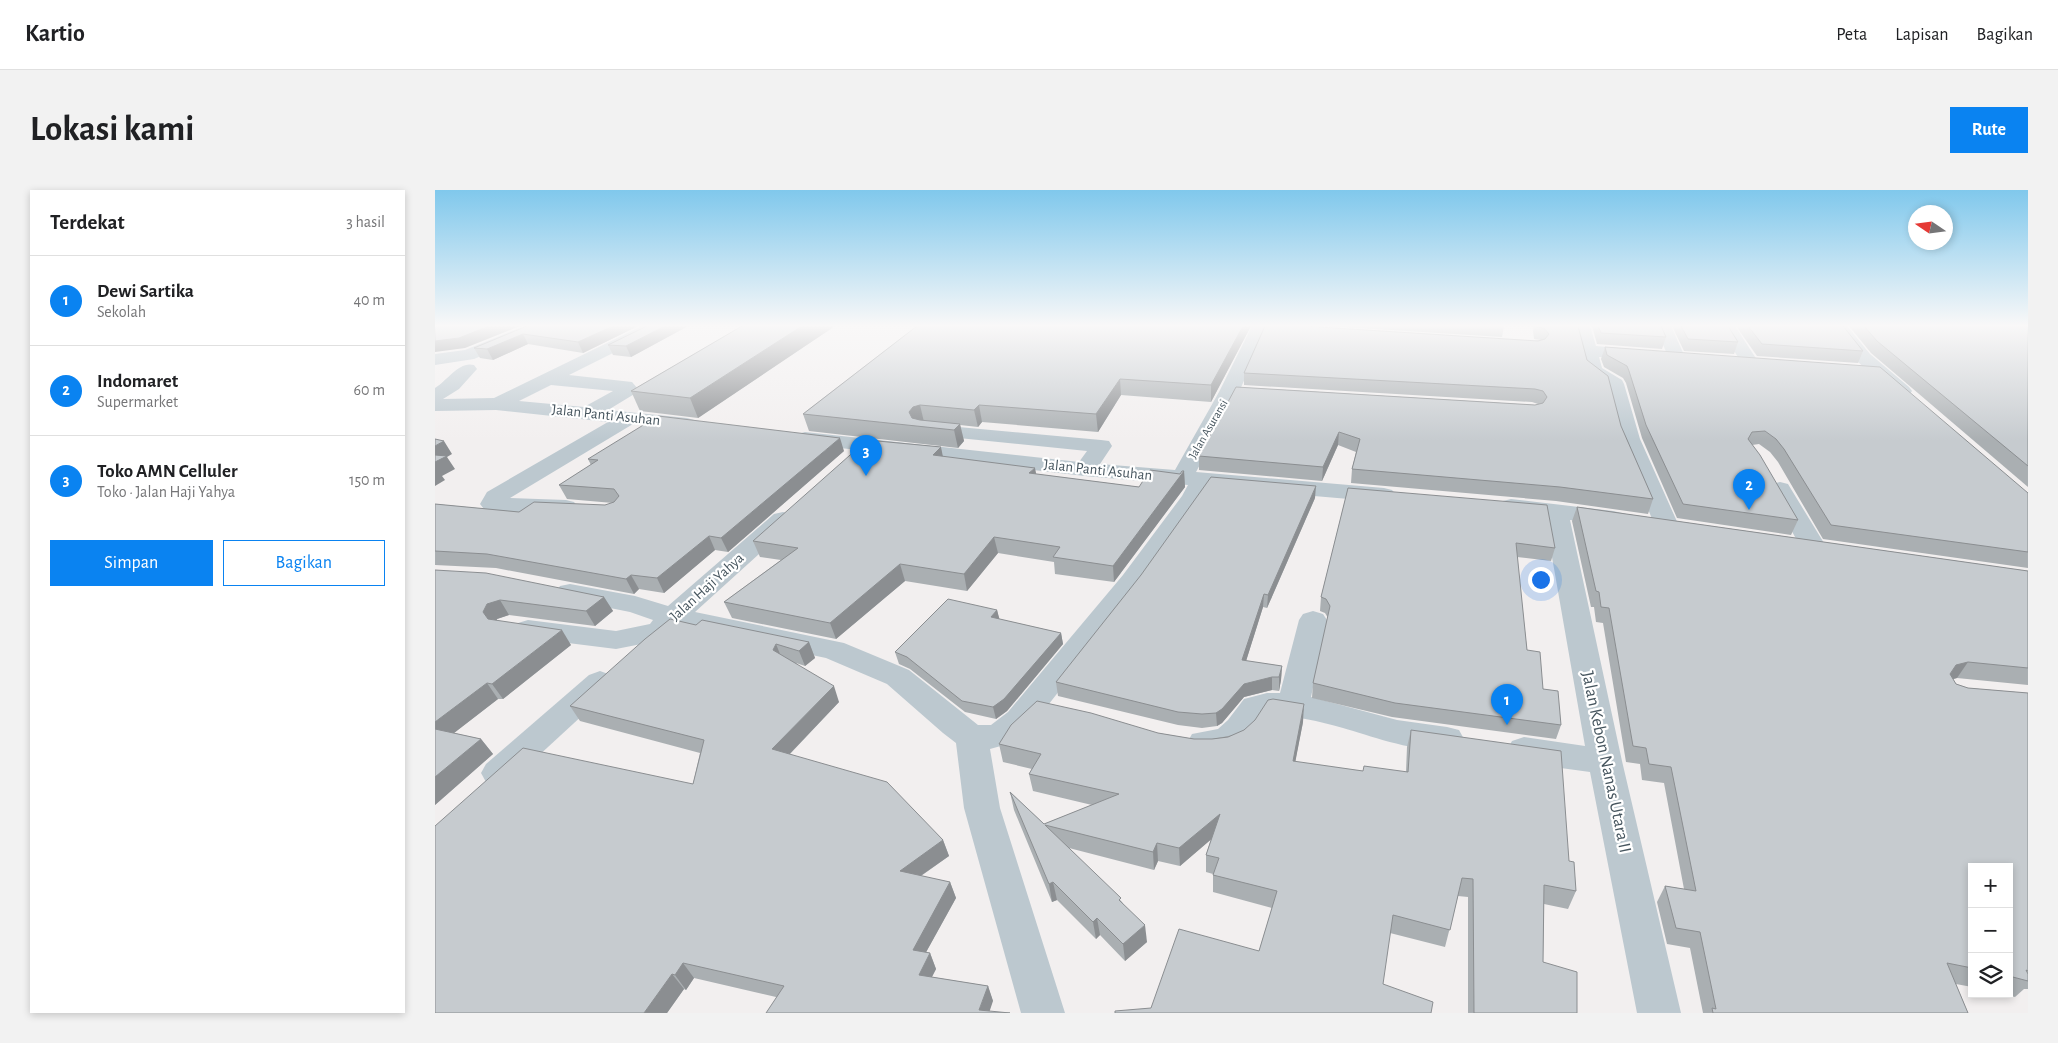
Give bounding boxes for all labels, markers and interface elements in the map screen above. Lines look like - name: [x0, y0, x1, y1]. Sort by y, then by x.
- text: Kartio: [25, 22, 85, 46]
- text: Peta: [1836, 26, 1867, 44]
- text: Lapisan: [1895, 26, 1949, 44]
- text: Bagikan: [1977, 26, 2033, 44]
- button: Rute: [1950, 107, 2028, 153]
- text: Lokasi kami: [30, 112, 194, 147]
- north arrow: [1908, 205, 1953, 250]
- text: Terdekat: [50, 212, 125, 233]
- text: 3 hasil: [346, 214, 385, 230]
- text: Dewi Sartika: [97, 282, 194, 301]
- text: 1: [63, 292, 69, 308]
- text: 40 m: [353, 292, 385, 308]
- text: Sekolah: [97, 304, 146, 320]
- text: Indomaret: [97, 372, 178, 391]
- text: 2: [62, 382, 70, 398]
- text: 60 m: [354, 382, 385, 398]
- text: Supermarket: [97, 394, 178, 410]
- street label: Jalan Asuransi: [1186, 398, 1230, 460]
- street label: Jalan Panti Asuhan: [551, 402, 661, 428]
- pin: 3: [850, 435, 882, 476]
- street label: Jalan Panti Asuhan: [1043, 457, 1153, 483]
- text: Toko AMN Celluler: [97, 462, 238, 481]
- pin: 2: [1733, 469, 1765, 510]
- text: 3: [63, 472, 69, 488]
- text: 150 m: [349, 472, 385, 488]
- text: Toko · Jalan Haji Yahya: [97, 484, 235, 500]
- button: Simpan: [50, 540, 213, 586]
- button: Bagikan: [223, 540, 385, 586]
- street label: Jalan Haji Yahya: [667, 550, 747, 624]
- your location: [1528, 567, 1554, 593]
- street label: Jalan Kebon Nanas Utara II: [1578, 670, 1634, 854]
- pin: 1: [1491, 684, 1523, 725]
- map controls: [1968, 863, 2013, 998]
- button: +: [1968, 863, 2013, 908]
- button: −: [1968, 908, 2013, 953]
- button: layers: [1968, 953, 2013, 998]

